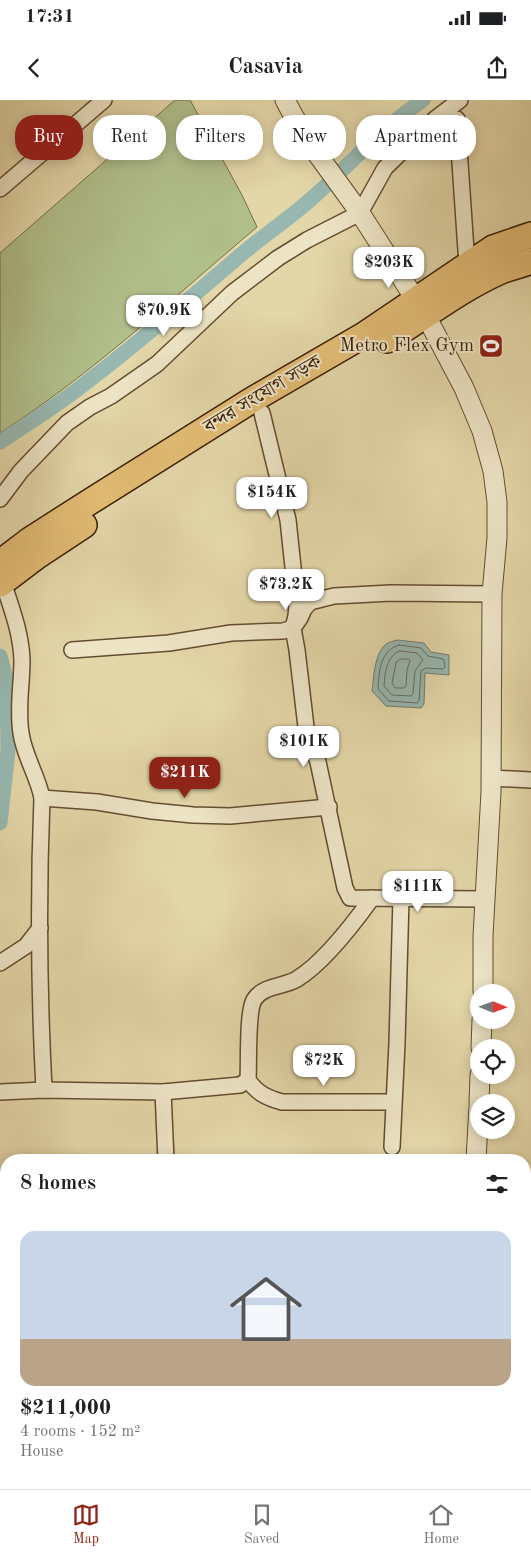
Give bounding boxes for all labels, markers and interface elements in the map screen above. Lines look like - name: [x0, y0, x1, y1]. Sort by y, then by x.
- text: 17:31: [25, 8, 74, 27]
- icon: back: [20, 54, 48, 82]
- icon: share: [483, 54, 511, 82]
- text: Casavia: [228, 56, 303, 78]
- chip: Buy: [15, 115, 83, 160]
- chip: Rent: [93, 115, 166, 160]
- chip: Filters: [176, 115, 263, 160]
- chip: New: [273, 115, 346, 160]
- chip: Apartment: [356, 115, 476, 160]
- pin: $203K: [354, 246, 424, 289]
- text: $203K: [364, 255, 414, 271]
- pin: $70.9K: [123, 294, 205, 337]
- text: $70.9K: [137, 303, 191, 319]
- sports icon: Metro Flex Gym: [478, 333, 504, 359]
- place label: Metro Flex Gym: [339, 337, 474, 356]
- street label: বন্দর সংযোগ সড়ক: [200, 352, 326, 438]
- pin: $154K: [237, 476, 307, 519]
- text: $154K: [247, 485, 297, 501]
- pin: $73.2K: [245, 568, 327, 611]
- text: $73.2K: [259, 577, 313, 593]
- pin: $101K: [269, 726, 339, 768]
- text: $101K: [279, 734, 329, 750]
- pin: $211K: [150, 756, 220, 799]
- text: $211K: [160, 765, 210, 781]
- pin: $111K: [383, 870, 453, 913]
- text: $111K: [393, 879, 443, 895]
- north arrow: [470, 984, 515, 1029]
- map controls: [470, 984, 515, 1139]
- button: locate: [470, 1039, 515, 1084]
- pin: $72K: [294, 1044, 354, 1087]
- text: $72K: [304, 1053, 344, 1069]
- button: layers: [470, 1094, 515, 1139]
- icon: filters: [483, 1170, 511, 1198]
- text: 8 homes: [20, 1173, 96, 1194]
- icon: home: [221, 1264, 311, 1354]
- text: $211,000: [20, 1398, 111, 1419]
- text: 4 rooms · 152 m²: [20, 1424, 140, 1440]
- text: House: [20, 1444, 63, 1460]
- tab: Map: [72, 1501, 100, 1548]
- tab: Saved: [244, 1501, 280, 1548]
- tab: Home: [423, 1501, 459, 1548]

